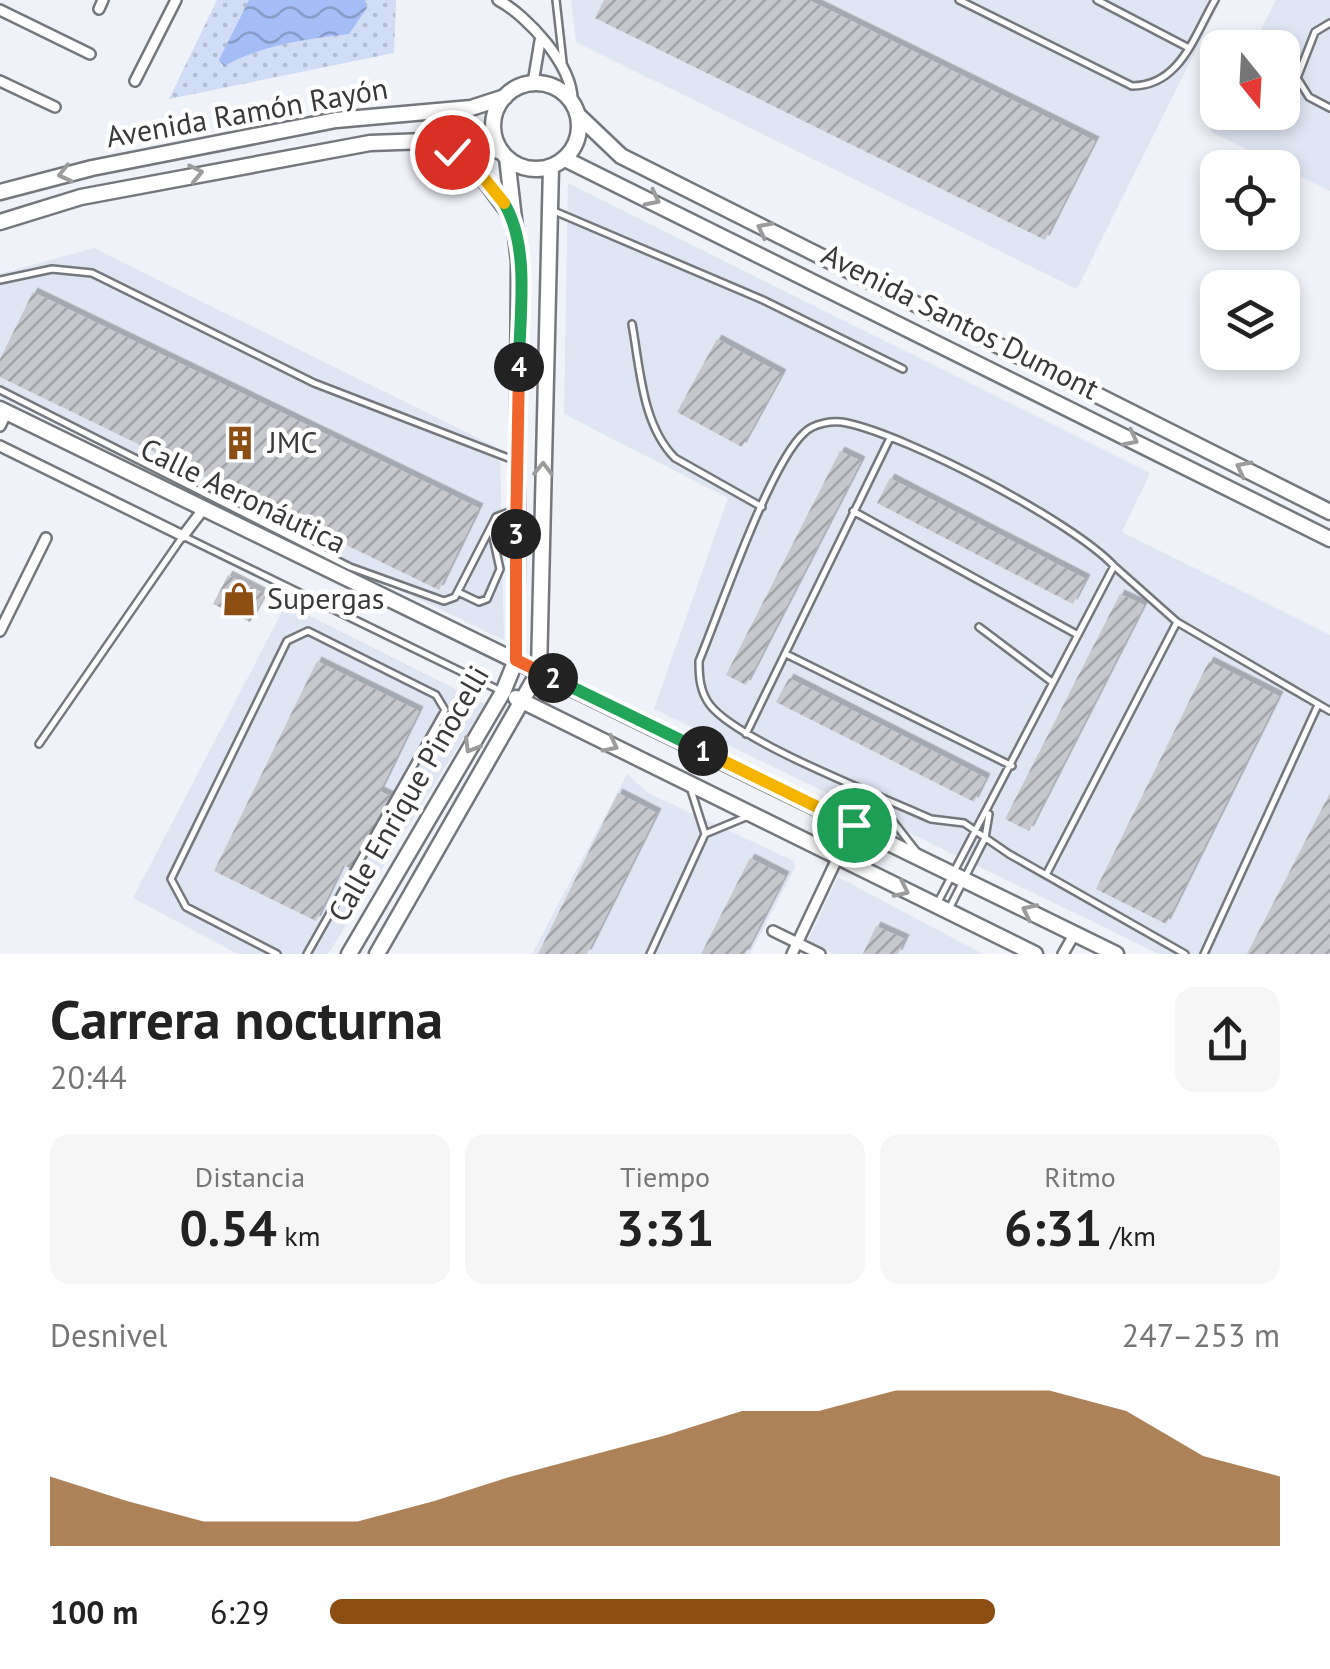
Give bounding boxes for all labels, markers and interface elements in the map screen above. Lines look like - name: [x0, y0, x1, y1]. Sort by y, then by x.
- north arrow: [1200, 30, 1300, 130]
- map controls: [1200, 30, 1300, 370]
- street label: Avenida Ramón Rayón: [103, 68, 391, 155]
- pin: [410, 110, 495, 195]
- icon: check: [425, 125, 480, 180]
- button: locate: [1200, 150, 1300, 250]
- one-way arrow: [57, 162, 74, 183]
- one-way arrow: [187, 164, 204, 185]
- one-way arrow: [643, 187, 661, 207]
- one-way arrow: [757, 222, 775, 241]
- street label: Avenida Santos Dumont: [816, 234, 1106, 407]
- button: layers: [1200, 270, 1300, 370]
- pin: 4: [494, 342, 544, 392]
- text: 4: [511, 348, 527, 385]
- place label: JMC: [266, 422, 318, 461]
- building icon: JMC: [221, 424, 259, 462]
- one-way arrow: [1121, 427, 1139, 446]
- street label: Calle Aeronáutica: [134, 428, 353, 561]
- one-way arrow: [532, 460, 553, 476]
- one-way arrow: [1235, 460, 1253, 480]
- pin: 3: [491, 509, 541, 559]
- text: 3: [508, 515, 524, 552]
- place label: Supergas: [267, 578, 384, 617]
- shop icon: Supergas: [220, 580, 258, 618]
- pin: 2: [528, 653, 578, 703]
- street label: Calle Enrique Pinocelli: [318, 658, 497, 928]
- text: 2: [545, 659, 561, 696]
- pin: 1: [678, 726, 728, 776]
- text: 1: [695, 732, 711, 769]
- one-way arrow: [600, 733, 618, 752]
- one-way arrow: [464, 735, 483, 753]
- pin: [812, 783, 897, 868]
- icon: arrive: [827, 798, 882, 853]
- one-way arrow: [891, 878, 909, 898]
- one-way arrow: [1021, 903, 1039, 923]
- text: Carrera nocturna: [50, 983, 443, 1054]
- button: share: [1175, 987, 1280, 1092]
- text: 20:44: [50, 1056, 127, 1098]
- text: Distancia: [195, 1158, 305, 1195]
- text: Tiempo: [620, 1158, 710, 1195]
- text: Ritmo: [1044, 1158, 1116, 1195]
- text: 0.54: [180, 1195, 277, 1260]
- text: 3:31: [616, 1195, 714, 1260]
- text: 6:31: [1004, 1195, 1102, 1260]
- text: km: [277, 1217, 320, 1254]
- text: /km: [1102, 1217, 1156, 1254]
- text: Desnivel: [50, 1314, 167, 1356]
- text: 247–253 m: [1122, 1314, 1280, 1356]
- text: 100 m: [50, 1591, 138, 1633]
- text: 6:29: [210, 1591, 269, 1633]

